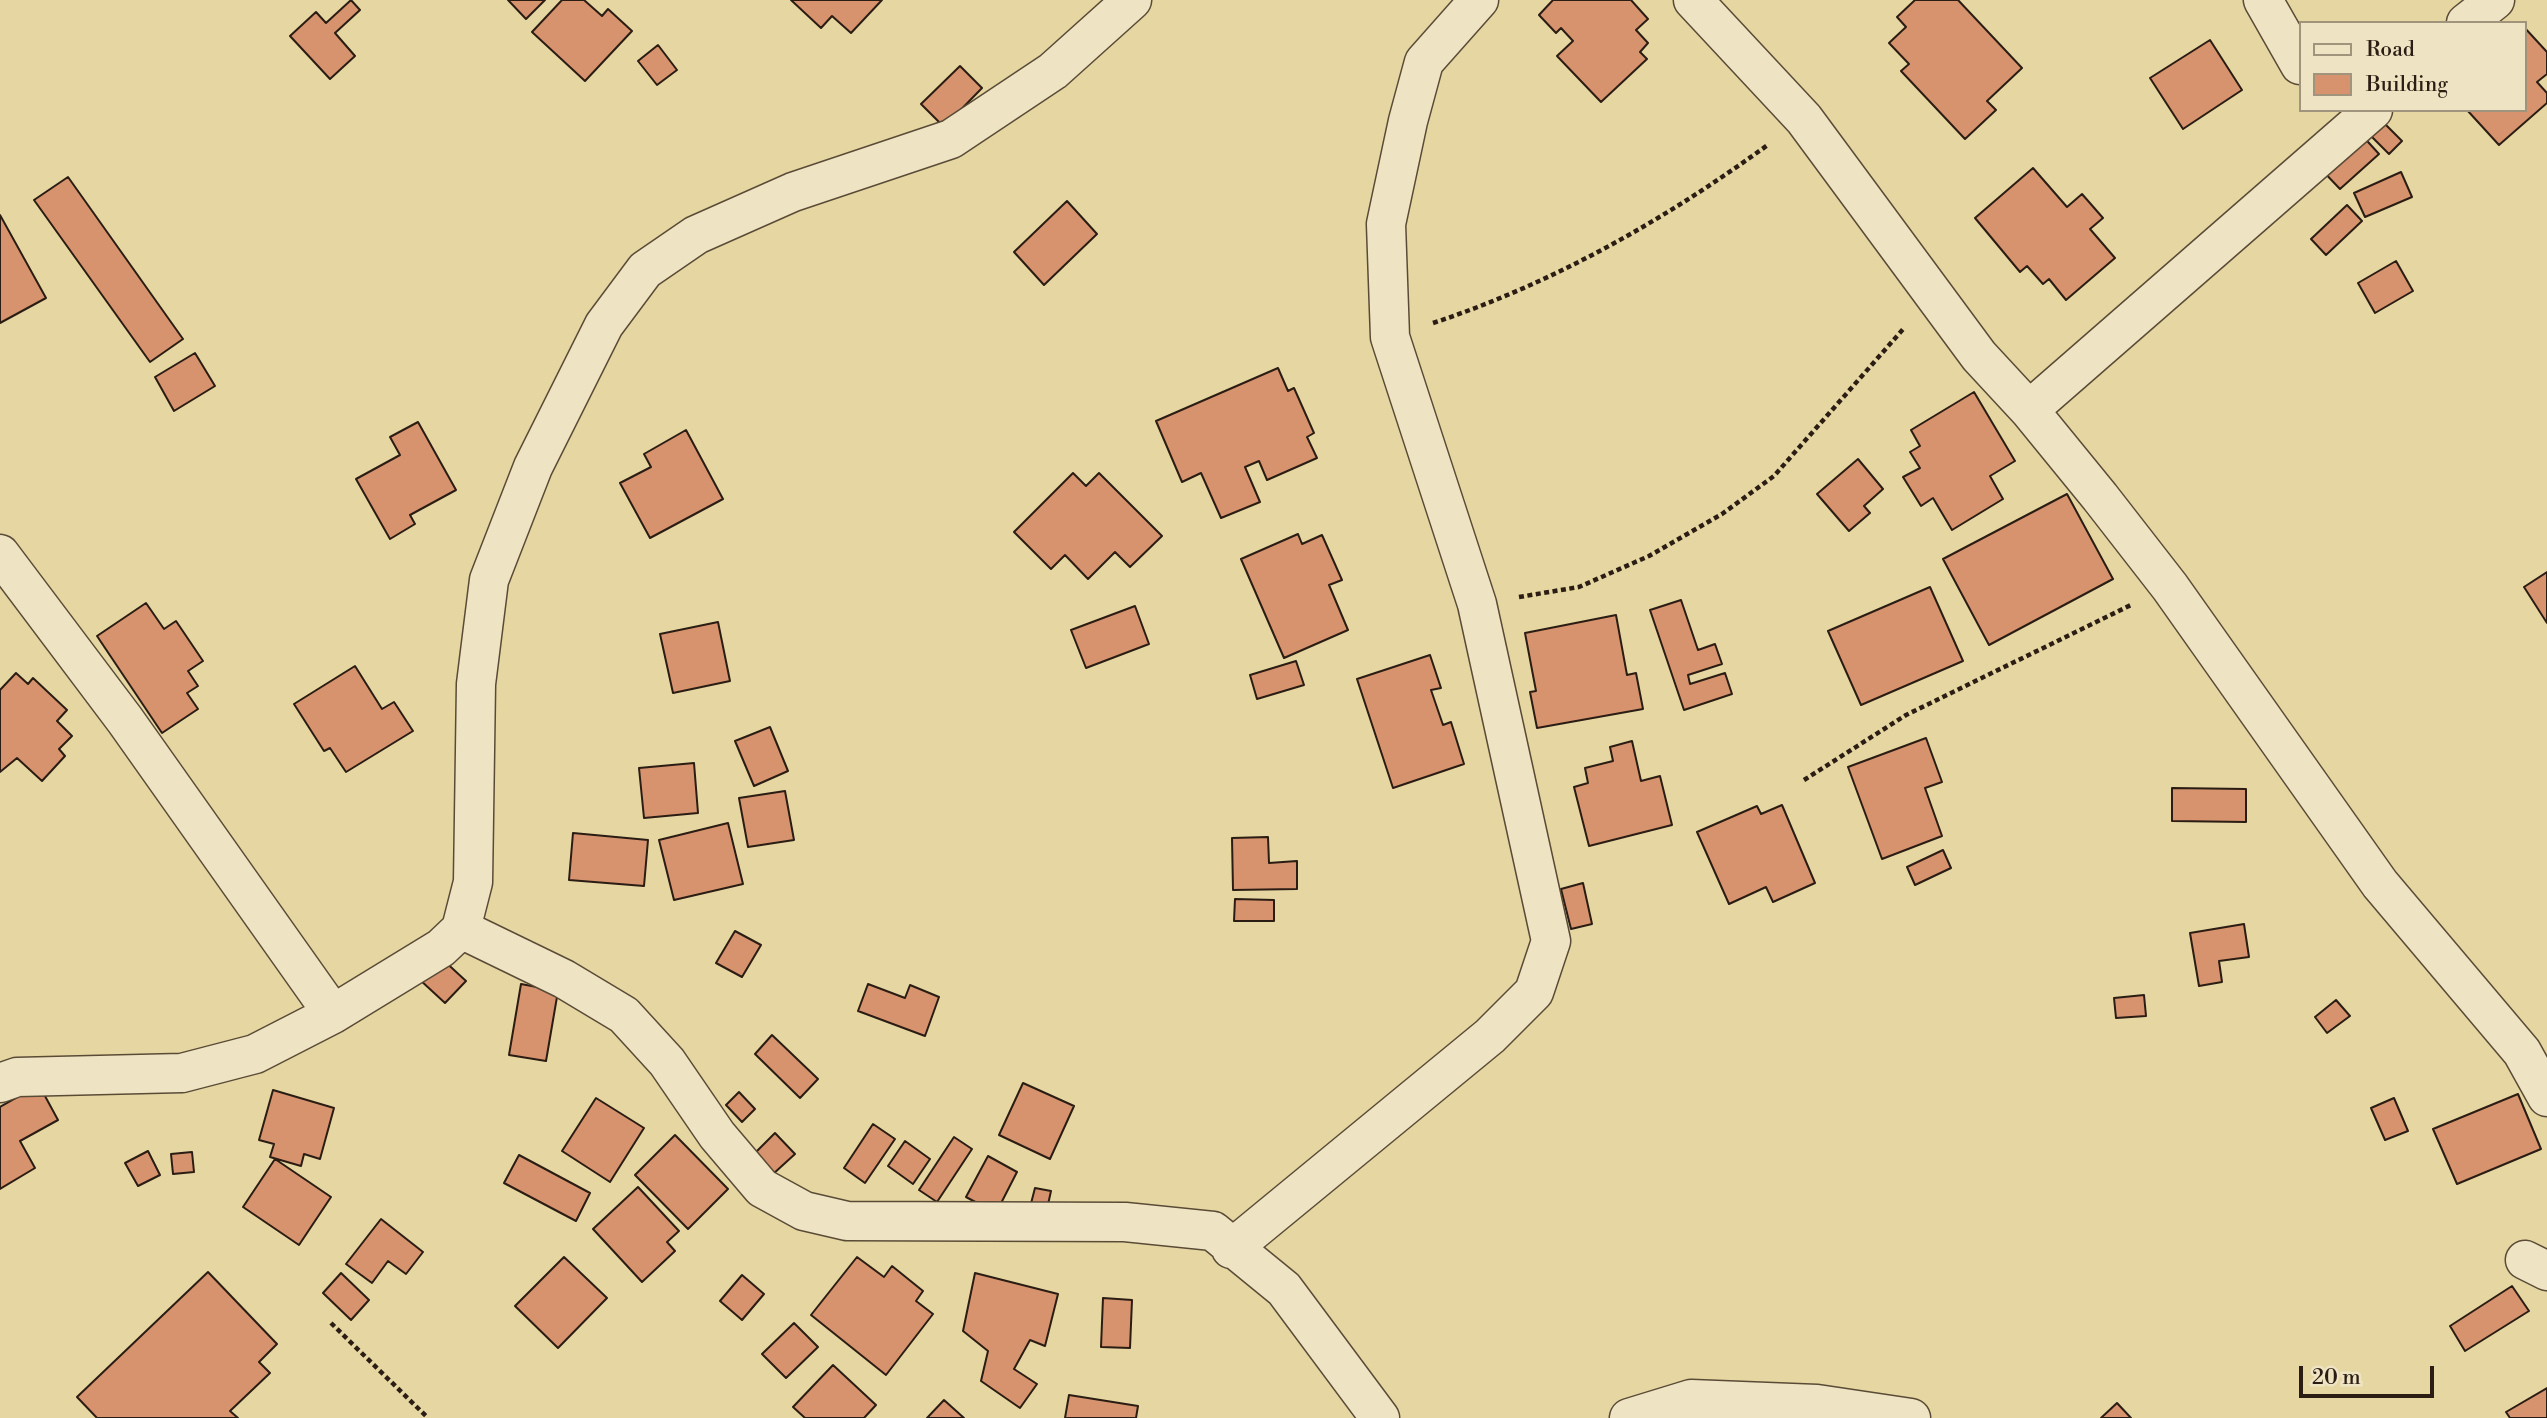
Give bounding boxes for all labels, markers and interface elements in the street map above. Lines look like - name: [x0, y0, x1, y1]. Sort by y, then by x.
- legend: [2298, 21, 2526, 112]
- text: Road: [2366, 37, 2415, 63]
- text: Building: [2366, 72, 2448, 98]
- scale bar: [2302, 1352, 2437, 1396]
- text: 20 m: [2312, 1365, 2361, 1391]

